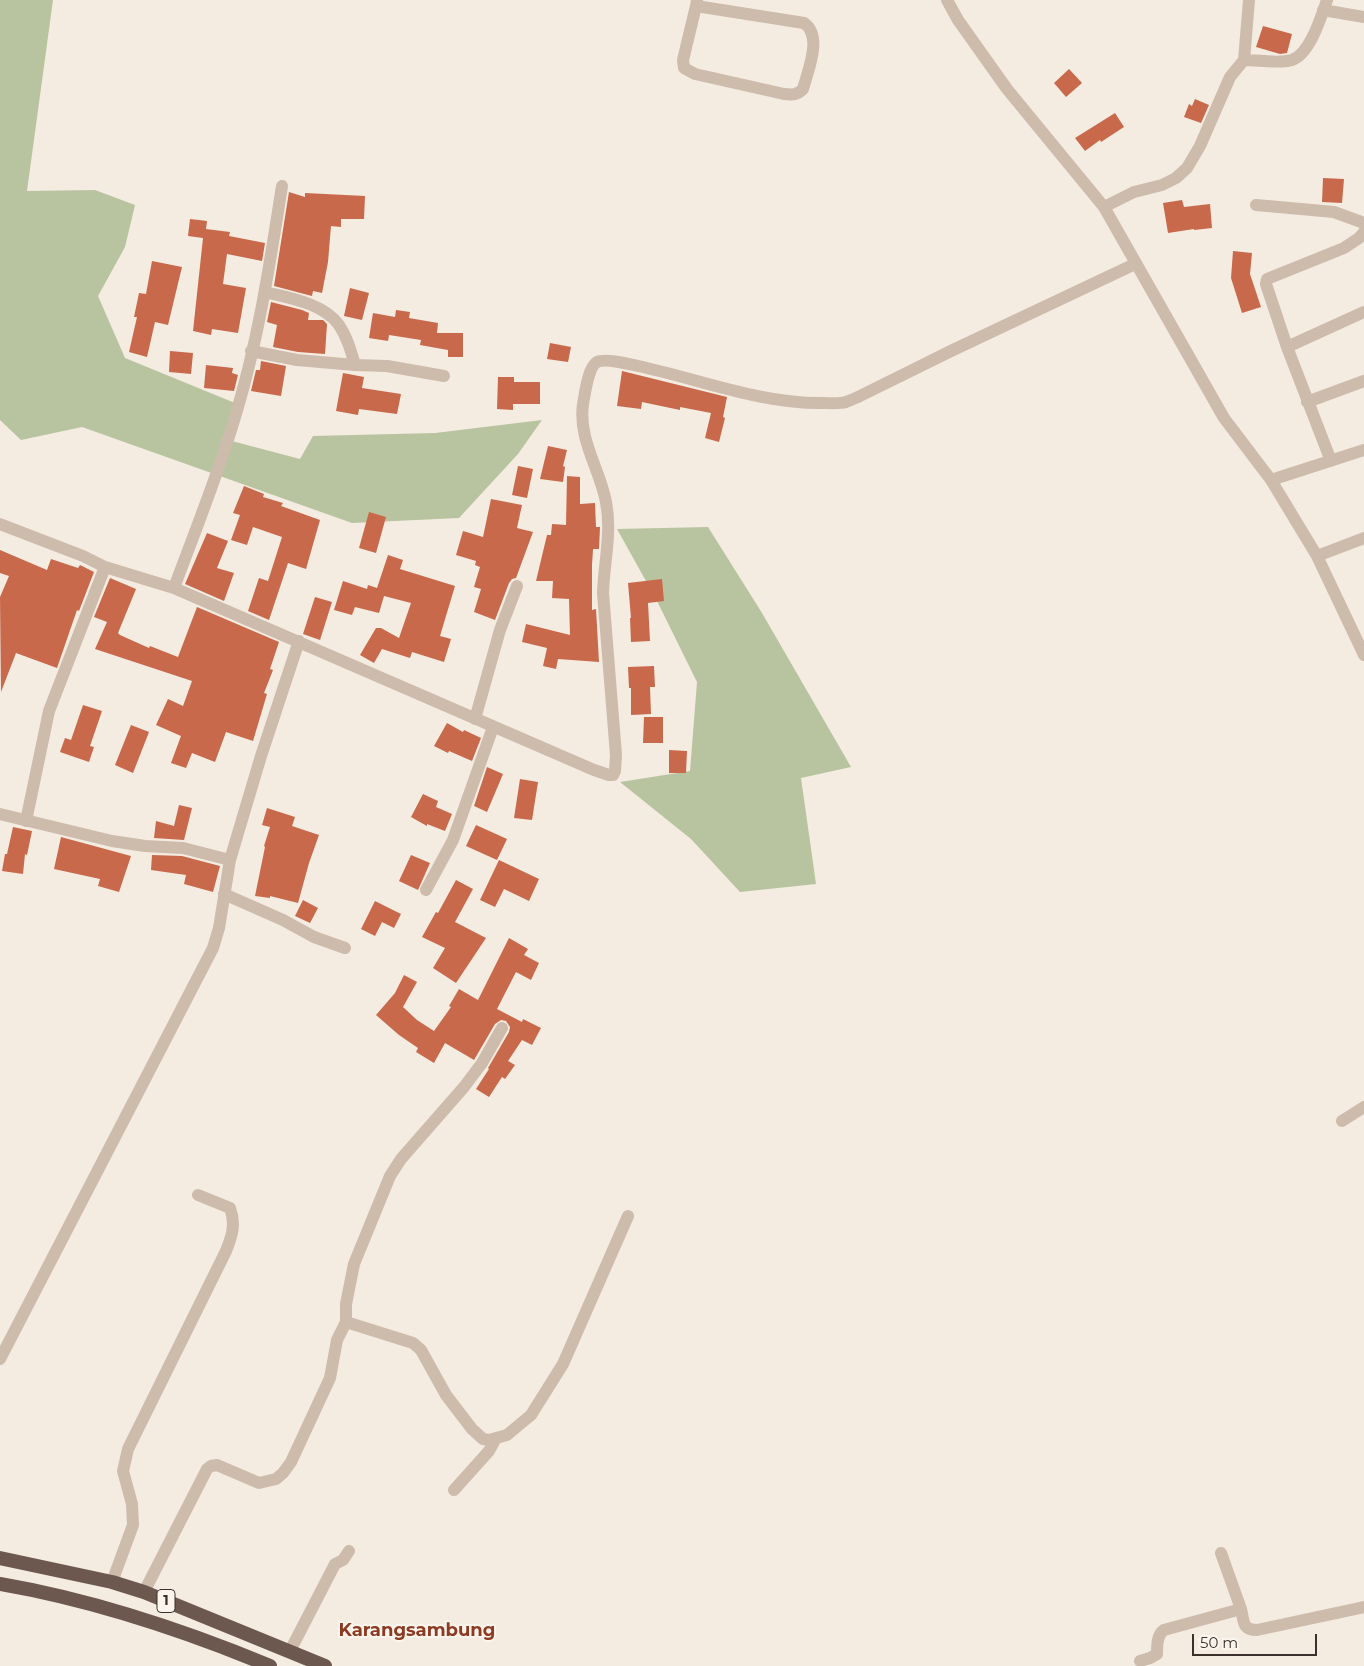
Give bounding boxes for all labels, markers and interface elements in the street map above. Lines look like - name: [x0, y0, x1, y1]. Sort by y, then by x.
- road number: 1: [157, 1590, 175, 1612]
- district label: Karangsambung: [339, 1620, 495, 1642]
- scale bar: [1194, 1624, 1319, 1656]
- text: 50 m: [1200, 1633, 1238, 1652]

